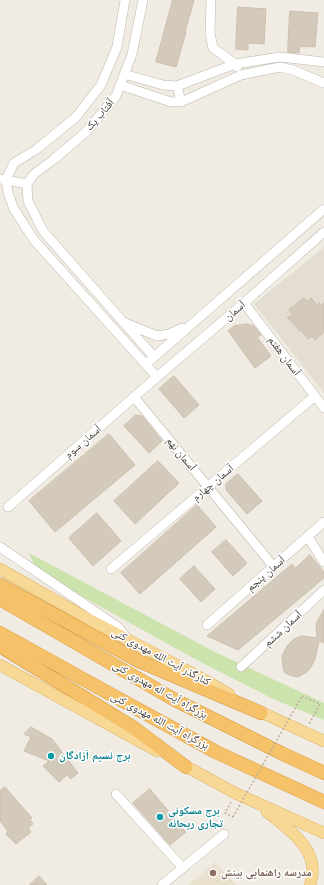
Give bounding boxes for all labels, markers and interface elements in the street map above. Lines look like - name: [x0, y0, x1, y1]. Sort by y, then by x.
- street label: آفتاب یک: [83, 96, 117, 134]
- street label: آسمان: [222, 298, 248, 324]
- street label: آسمان هفتم: [265, 334, 303, 378]
- street label: آسمان سوم: [62, 422, 104, 462]
- street label: آسمان نهم: [163, 434, 199, 474]
- street label: آسمان چهارم: [190, 462, 236, 504]
- street label: آسمان پنجم: [244, 554, 288, 594]
- street label: آسمان ششم: [261, 608, 305, 650]
- street label: کنارگذر آیت الله مهدوی کنی: [109, 625, 213, 689]
- street label: بزرگراه آیت اله مهدوی کنی: [110, 658, 210, 722]
- street label: بزرگراه آیت الله مهدوی کنی: [109, 690, 211, 752]
- place label: برج نسیم آزادگان: [59, 749, 130, 763]
- marker: برج نسیم آزادگان: [46, 751, 56, 761]
- place label: برج مسکونی تجاری ریحانه: [168, 804, 223, 830]
- marker: برج مسکونی تجاری ریحانه: [155, 812, 165, 822]
- place label: مدرسه راهنمایی بینش: [221, 866, 312, 880]
- marker: مدرسه راهنمایی بینش: [208, 868, 218, 878]

